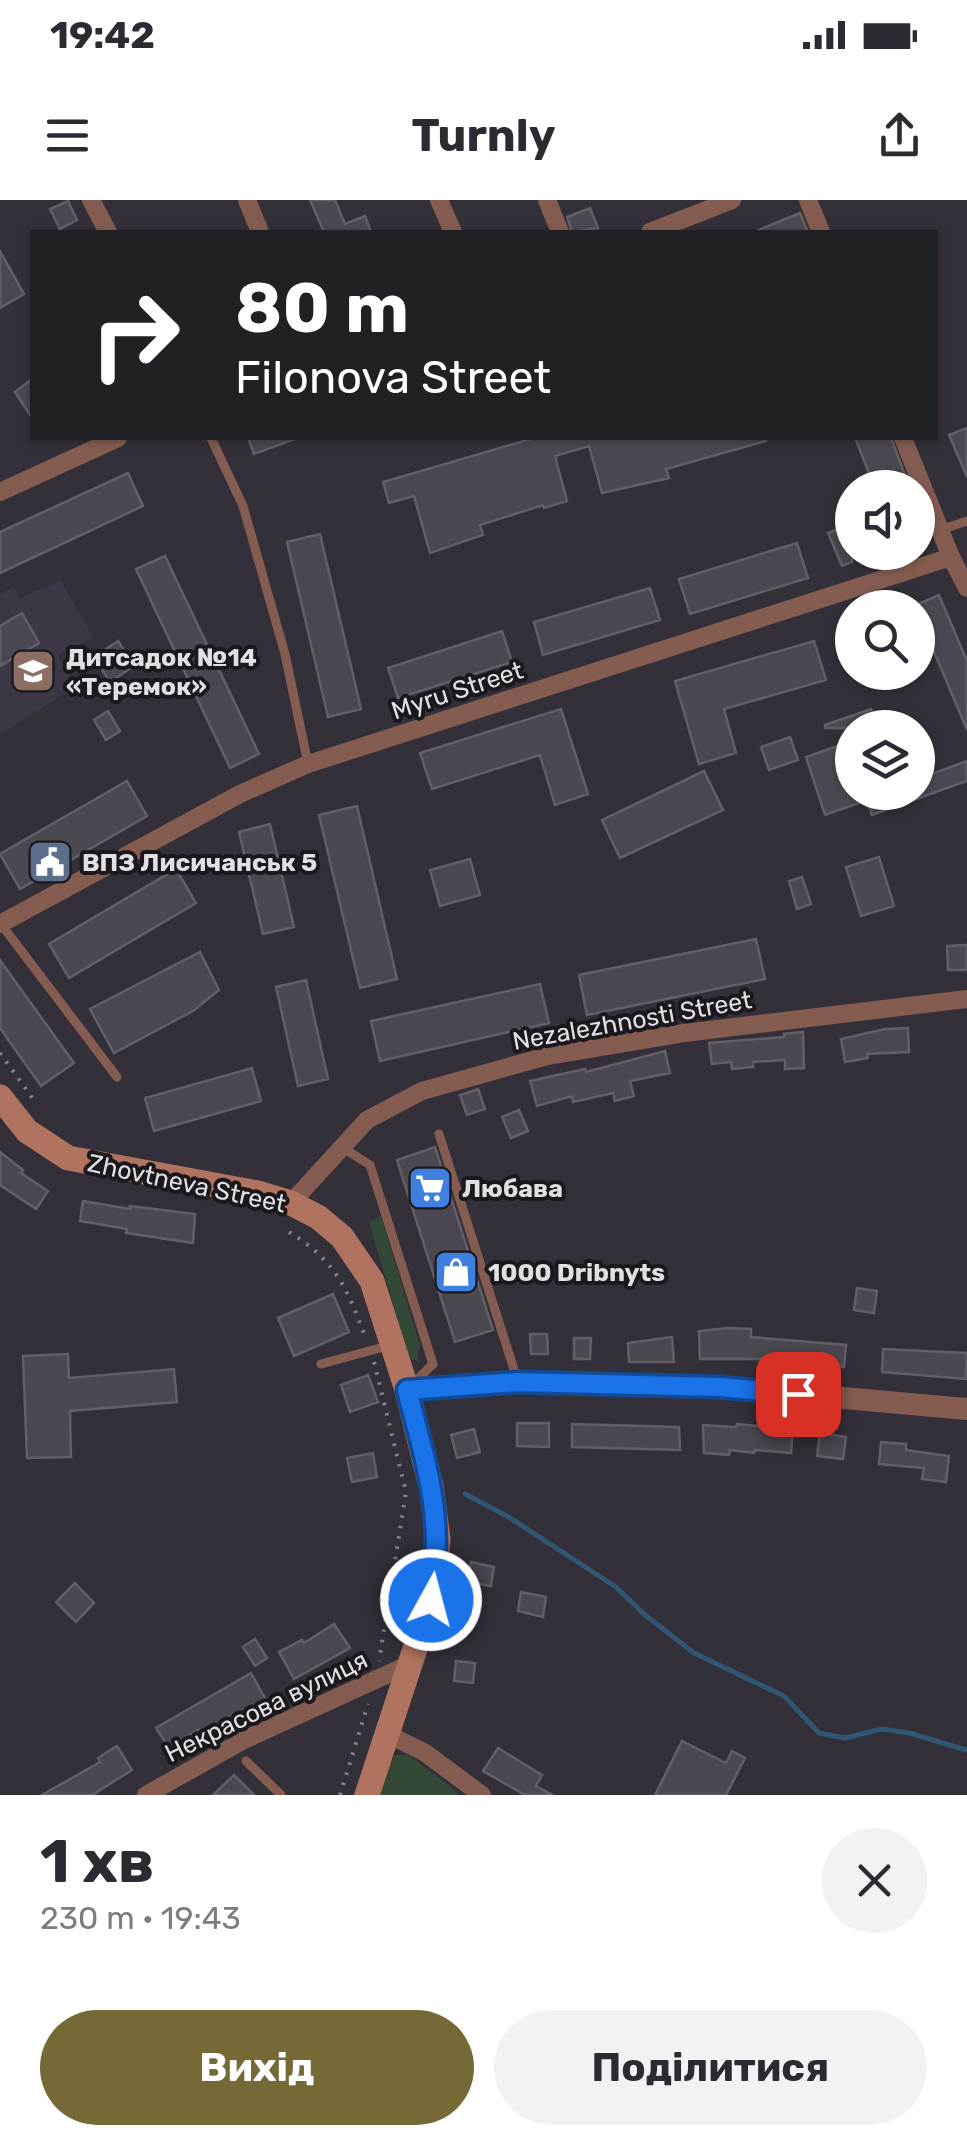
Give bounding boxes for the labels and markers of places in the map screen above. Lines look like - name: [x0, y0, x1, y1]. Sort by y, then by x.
- place label: Дитсадок №14 «Теремок»: [66, 643, 257, 701]
- school or university icon: Дитсадок №14 «Теремок»: [10, 648, 56, 694]
- public building icon: ВПЗ Лисичанськ 5: [27, 839, 73, 885]
- place label: ВПЗ Лисичанськ 5: [82, 848, 317, 877]
- supermarket icon: Любава: [407, 1165, 453, 1211]
- place label: Любава: [462, 1174, 563, 1203]
- shop icon: 1000 Dribnyts: [433, 1249, 479, 1295]
- place label: 1000 Dribnyts: [488, 1258, 665, 1287]
- pin: [756, 1352, 841, 1437]

